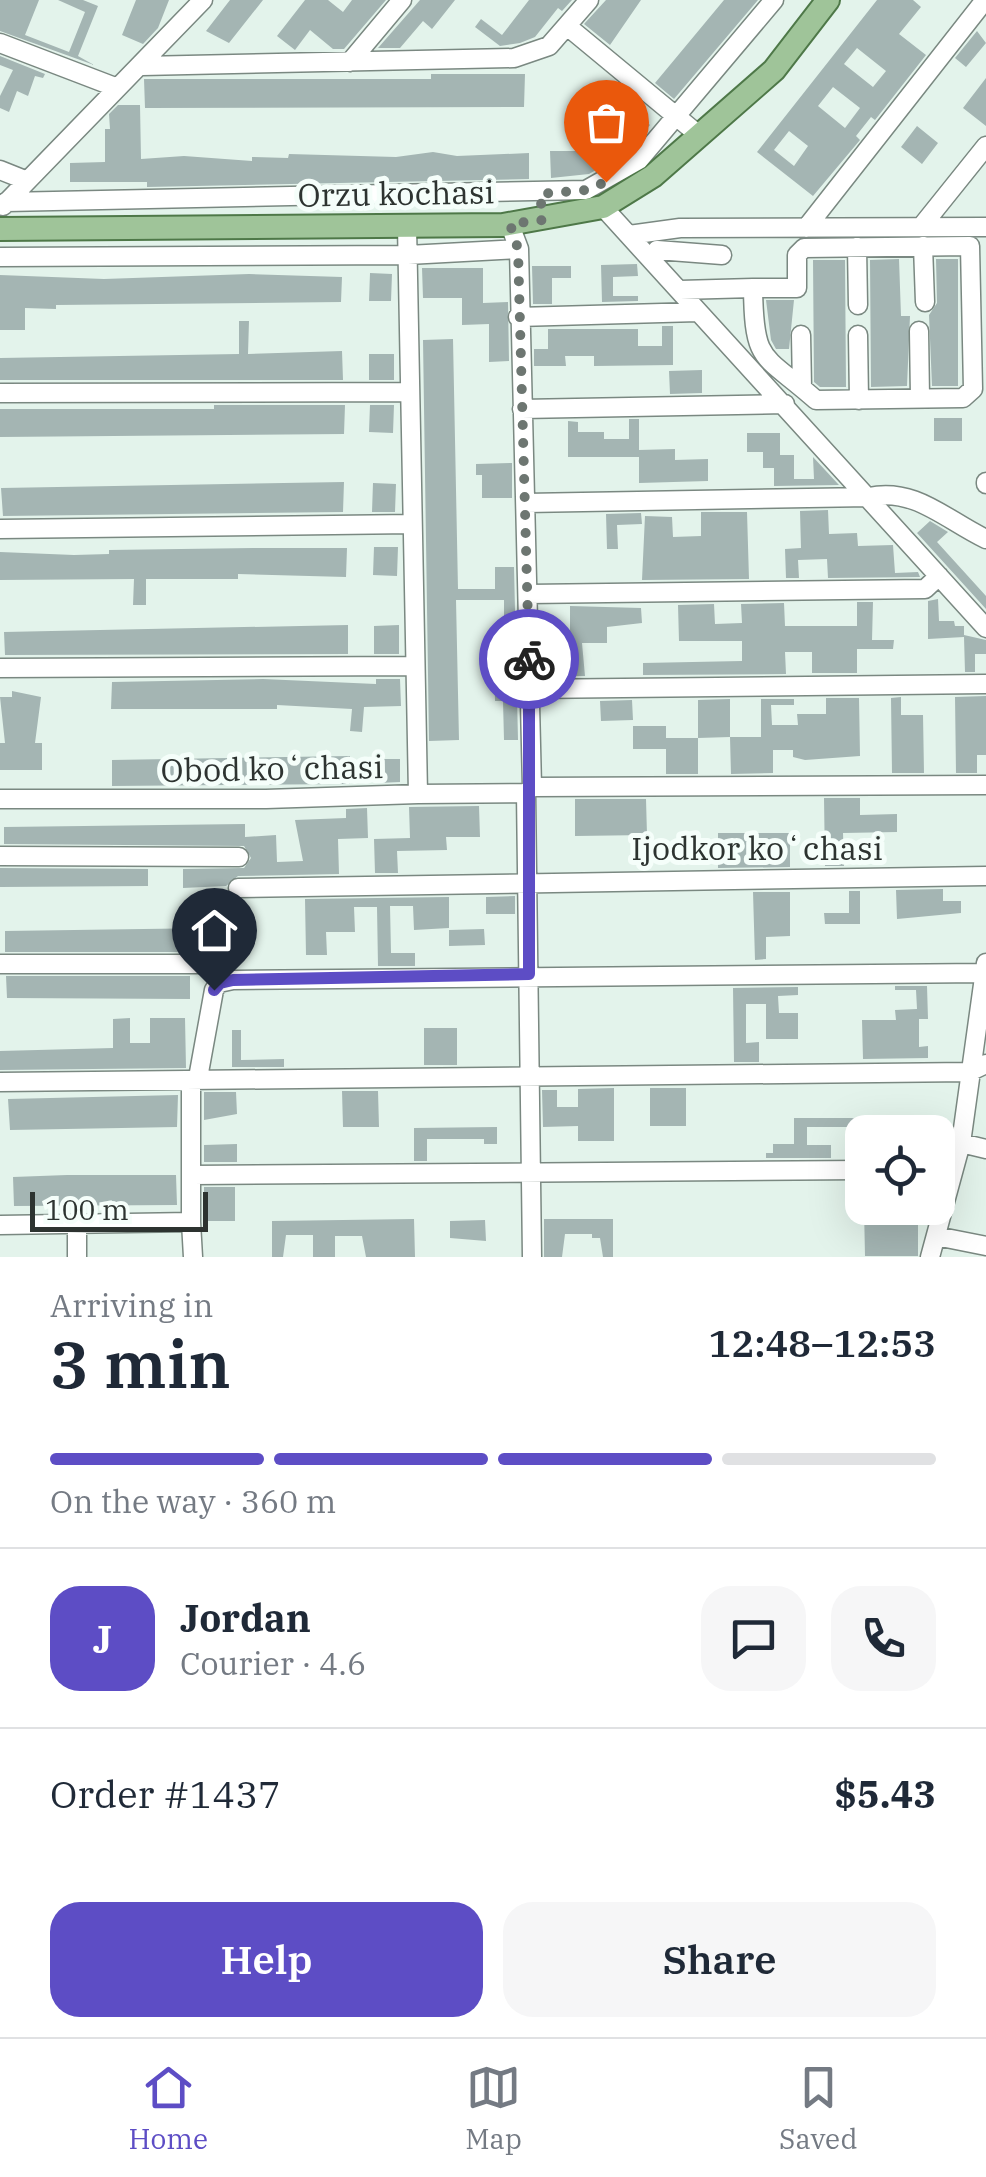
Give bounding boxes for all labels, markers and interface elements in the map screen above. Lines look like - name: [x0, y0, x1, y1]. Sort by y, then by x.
- pin: [564, 80, 649, 183]
- icon: bag: [579, 95, 634, 150]
- street label: Orzu kochasi: [297, 170, 495, 216]
- courier: [479, 609, 579, 709]
- icon: bike: [502, 632, 557, 687]
- street label: Obod koʻchasi: [160, 745, 384, 791]
- street label: Ijodkor koʻchasi: [631, 827, 883, 869]
- pin: [172, 888, 257, 991]
- icon: home: [187, 903, 242, 958]
- map controls: [845, 1115, 955, 1225]
- button: locate: [845, 1115, 955, 1225]
- scale bar: [30, 1187, 208, 1232]
- text: 100 m: [45, 1191, 129, 1228]
- text: Arriving in: [50, 1284, 213, 1326]
- text: 12:48–12:53: [709, 1318, 936, 1367]
- text: 3 min: [50, 1321, 231, 1406]
- text: On the way · 360 m: [50, 1480, 336, 1522]
- button: chat: [701, 1586, 806, 1691]
- button: phone: [831, 1586, 936, 1691]
- text: Jordan: [180, 1593, 311, 1642]
- text: J: [93, 1614, 112, 1663]
- text: Courier · 4.6: [180, 1642, 366, 1684]
- text: Order #1437: [50, 1769, 281, 1818]
- text: $5.43: [834, 1769, 936, 1818]
- button: Help: [50, 1902, 483, 2017]
- button: Share: [503, 1902, 936, 2017]
- tab: Home: [129, 2060, 208, 2157]
- tab: Map: [465, 2060, 522, 2157]
- tab: Saved: [779, 2060, 857, 2157]

